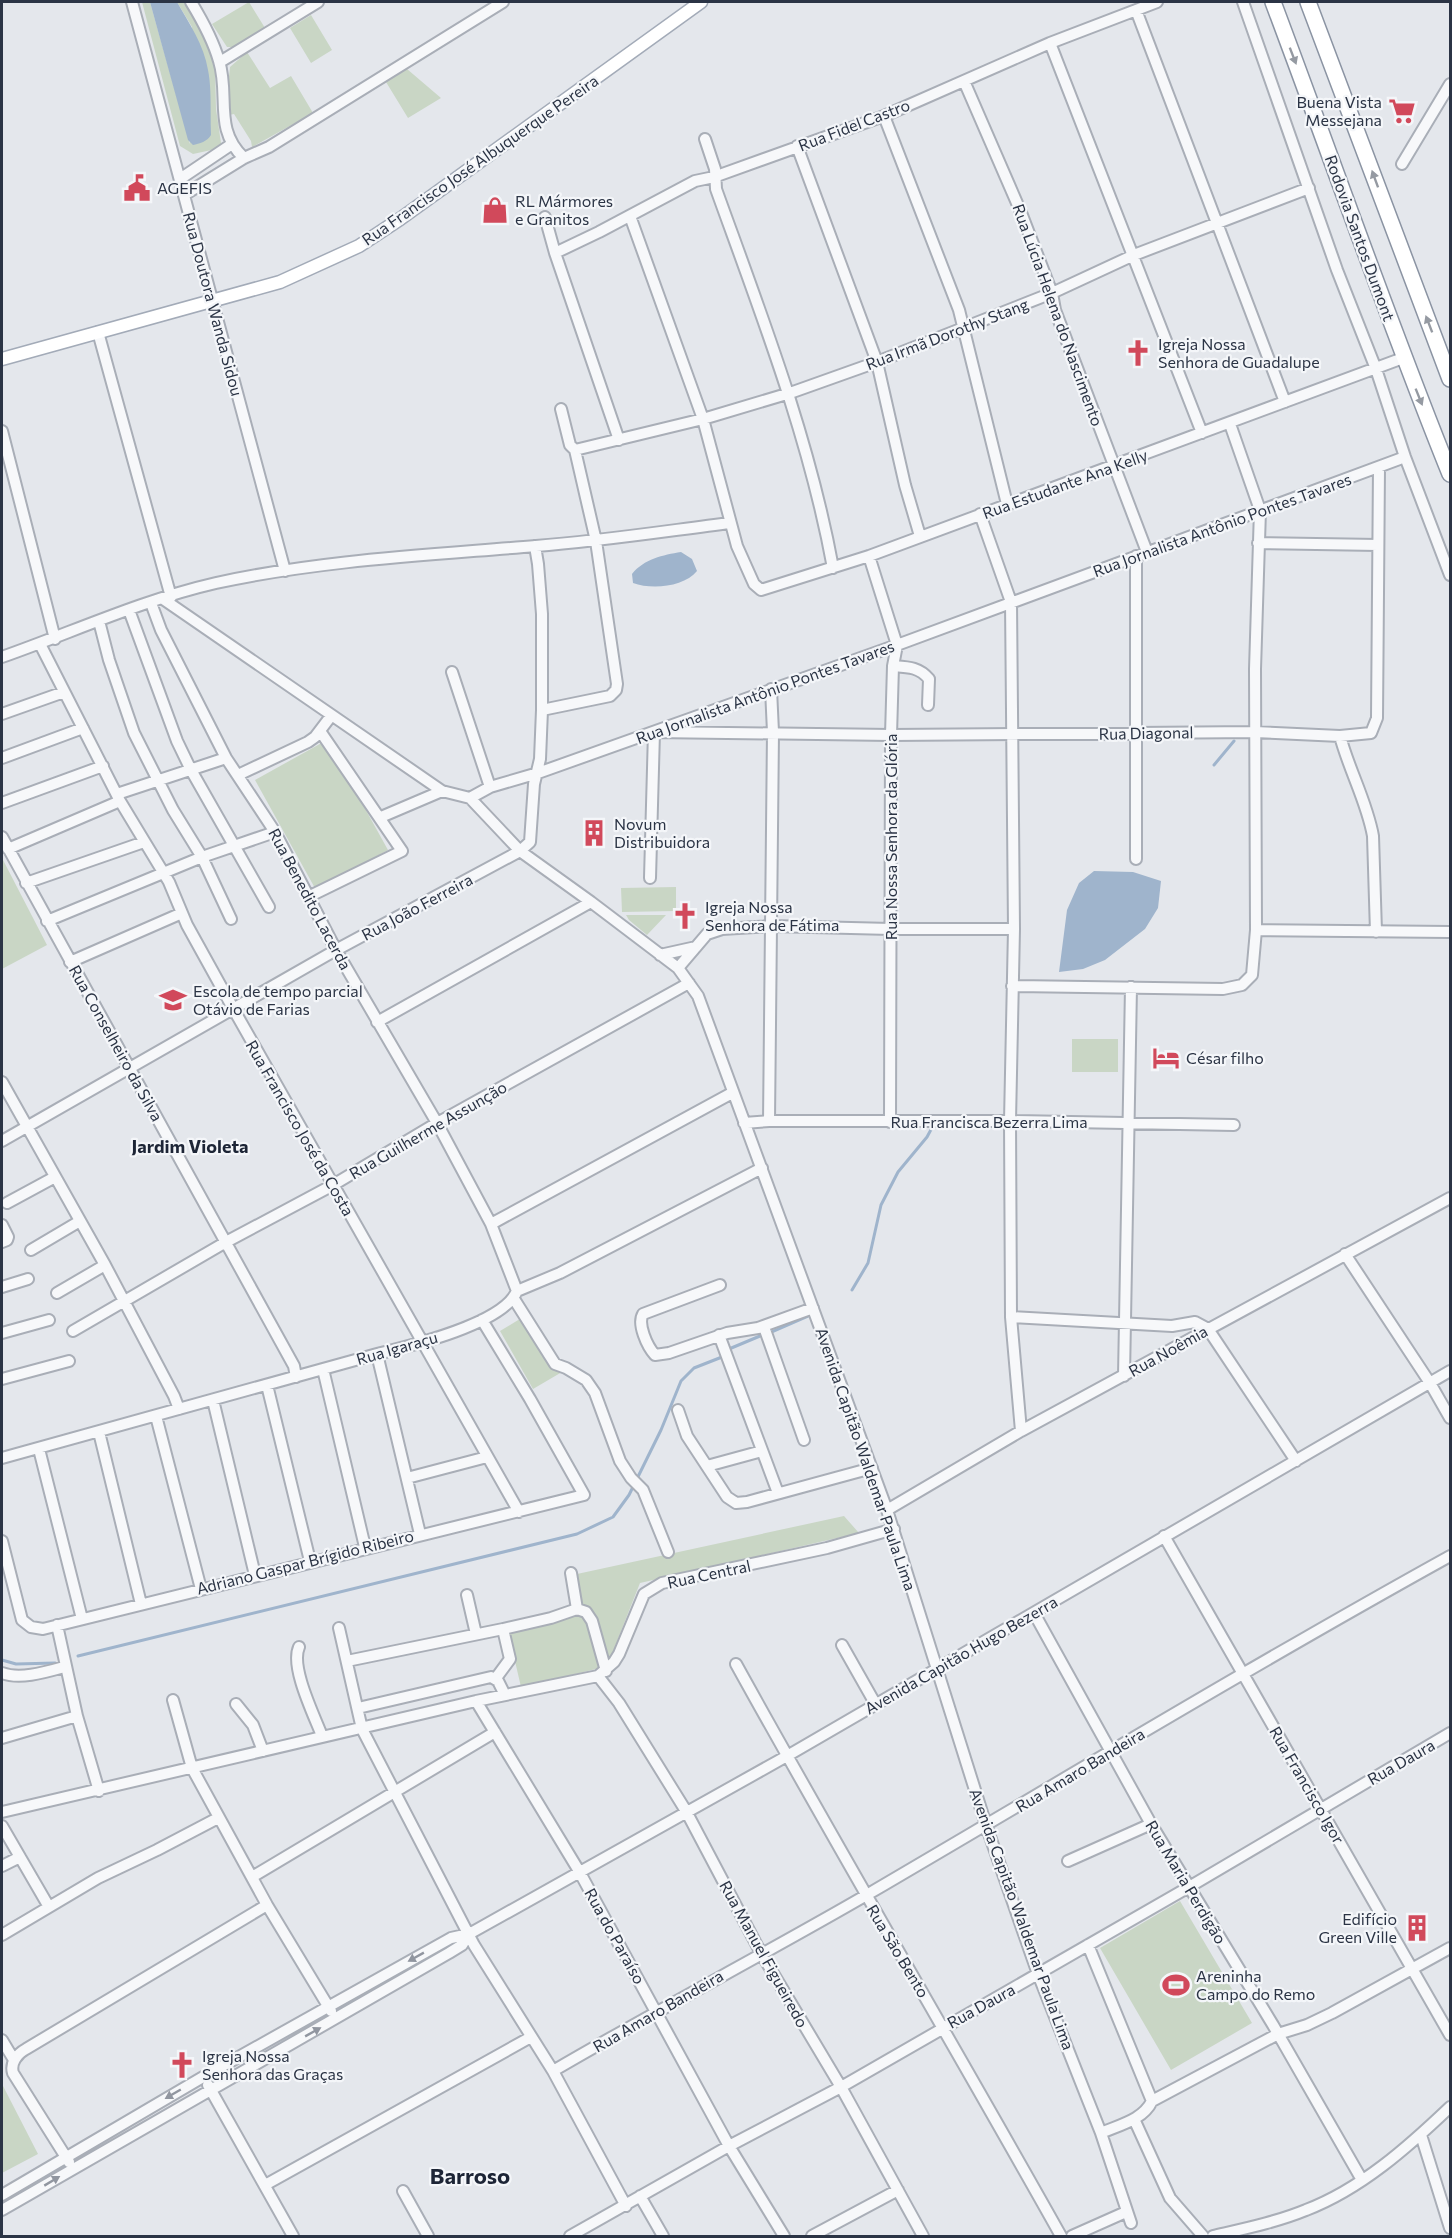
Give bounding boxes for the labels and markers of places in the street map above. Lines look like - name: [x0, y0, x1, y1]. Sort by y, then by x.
- place label: Buena Vista Messejana: [1296, 92, 1382, 129]
- supermarket icon: Buena Vista Messejana: [1387, 96, 1417, 126]
- public building icon: AGEFIS: [122, 173, 152, 203]
- place label: AGEFIS: [157, 178, 212, 197]
- place label: RL Mármores e Granitos: [515, 191, 613, 228]
- shop icon: RL Mármores e Granitos: [480, 195, 510, 225]
- place label: Igreja Nossa Senhora de Guadalupe: [1158, 334, 1320, 371]
- church icon: Igreja Nossa Senhora de Guadalupe: [1123, 338, 1153, 368]
- place label: Novum Distribuidora: [614, 814, 710, 851]
- building icon: Novum Distribuidora: [579, 818, 609, 848]
- place label: Igreja Nossa Senhora de Fátima: [705, 897, 839, 934]
- church icon: Igreja Nossa Senhora de Fátima: [670, 901, 700, 931]
- place label: Escola de tempo parcial Otávio de Farias: [193, 981, 363, 1018]
- school or university icon: Escola de tempo parcial Otávio de Farias: [158, 985, 188, 1015]
- hotel icon: César filho: [1151, 1043, 1181, 1073]
- place label: César filho: [1186, 1048, 1264, 1067]
- place label: Edifício Green Ville: [1318, 1909, 1397, 1946]
- building icon: Edifício Green Ville: [1402, 1913, 1432, 1943]
- place label: Areninha Campo do Remo: [1196, 1966, 1315, 2003]
- sports icon: Areninha Campo do Remo: [1161, 1970, 1191, 2000]
- place label: Igreja Nossa Senhora das Graças: [202, 2046, 343, 2083]
- church icon: Igreja Nossa Senhora das Graças: [167, 2050, 197, 2080]

